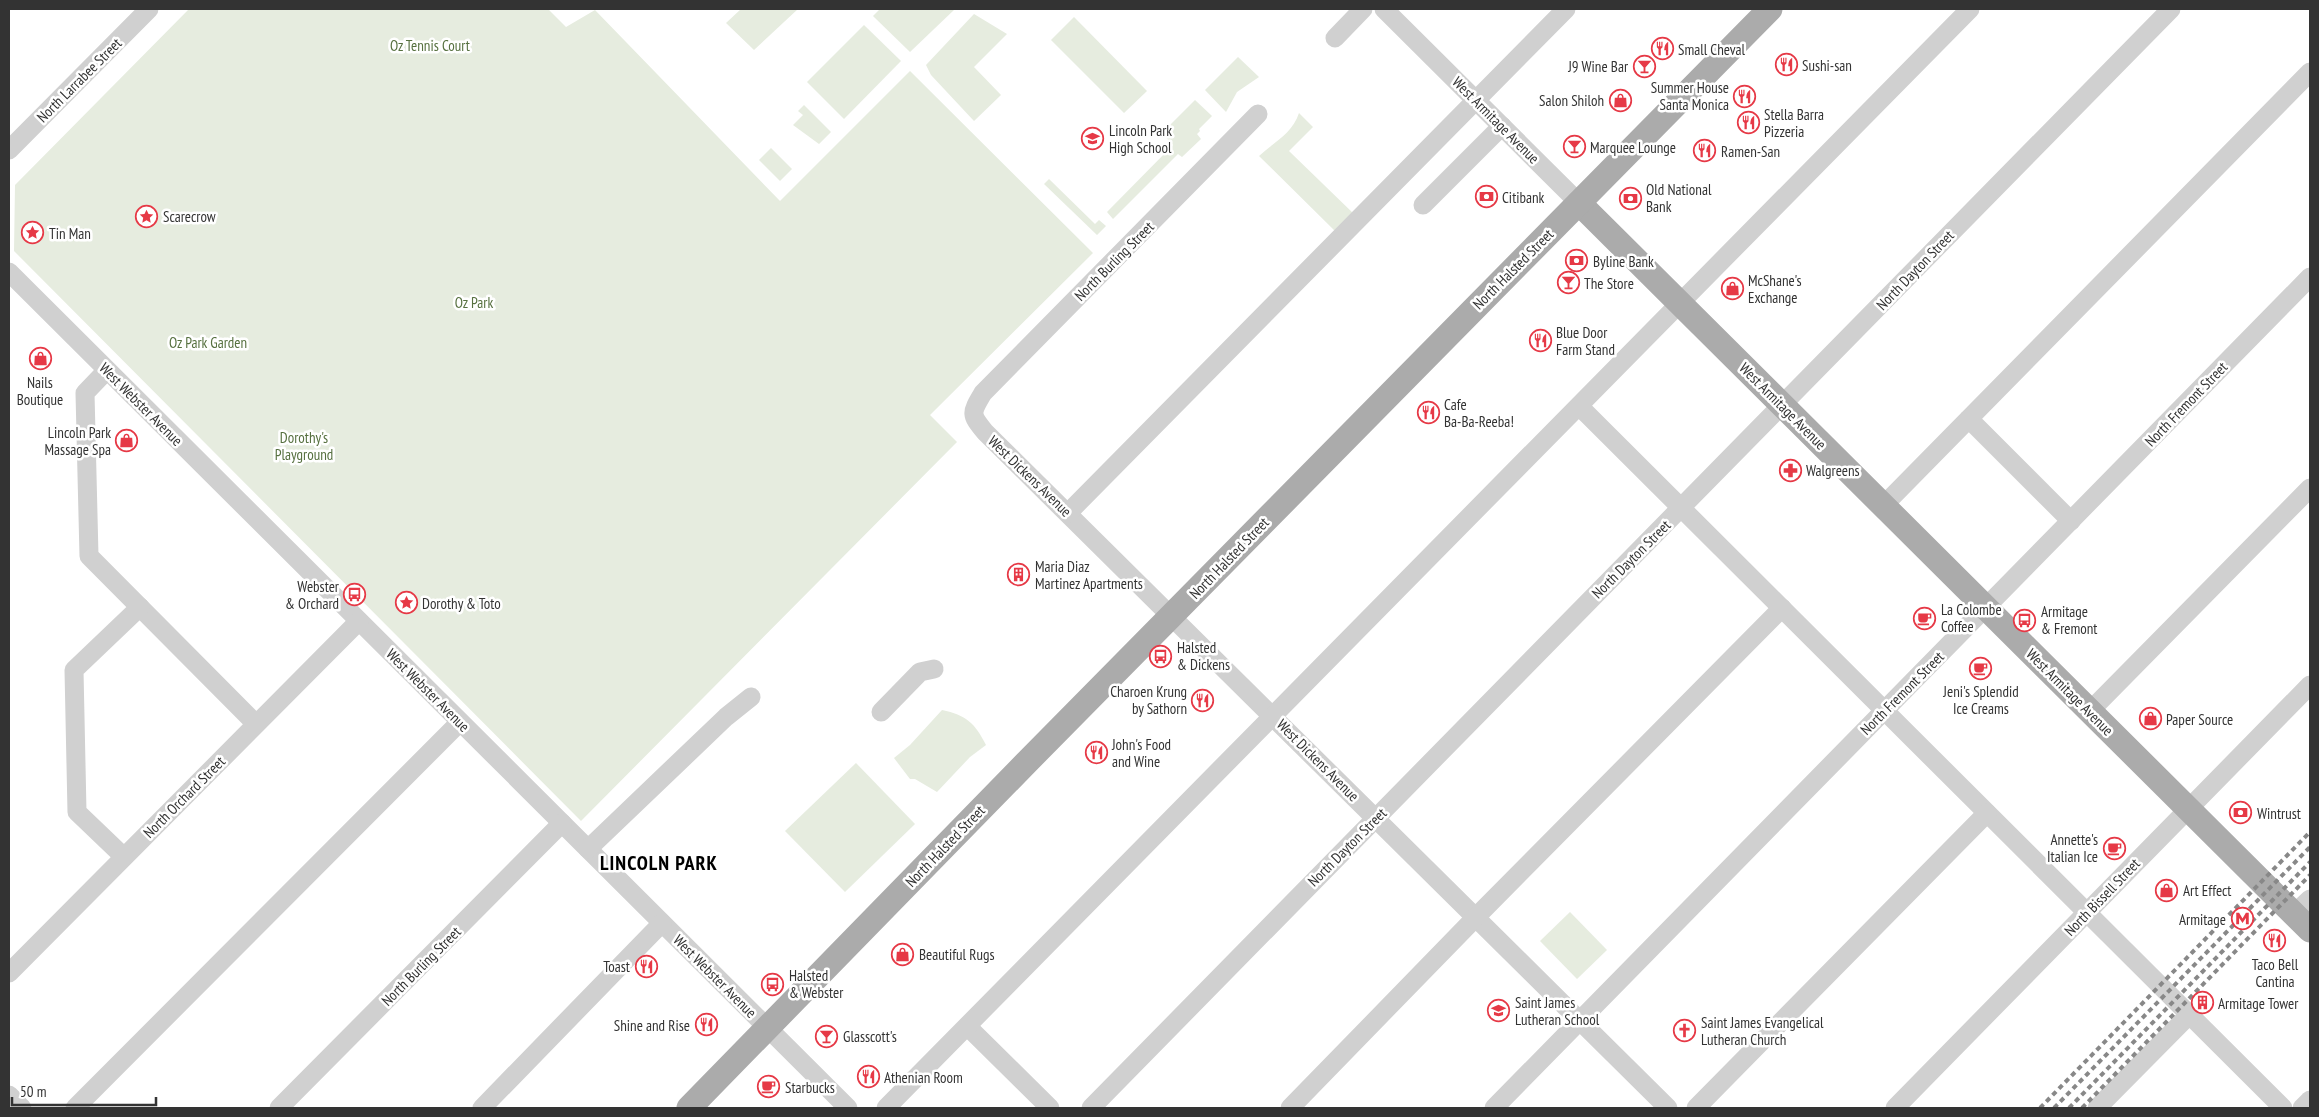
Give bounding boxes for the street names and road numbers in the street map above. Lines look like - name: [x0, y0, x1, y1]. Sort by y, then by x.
- street label: North Larrabee Street: [33, 34, 125, 126]
- street label: West Armitage Avenue: [1448, 72, 1544, 168]
- street label: North Burling Street: [1070, 217, 1158, 305]
- street label: North Halsted Street: [1469, 225, 1557, 313]
- street label: North Dayton Street: [1872, 226, 1958, 314]
- street label: West Webster Avenue: [95, 358, 187, 450]
- street label: West Armitage Avenue: [1735, 358, 1831, 454]
- street label: North Fremont Street: [2141, 358, 2231, 450]
- street label: West Dickens Avenue: [984, 431, 1076, 521]
- street label: North Halsted Street: [1185, 513, 1273, 603]
- street label: North Dayton Street: [1588, 516, 1674, 602]
- street label: West Webster Avenue: [382, 644, 474, 736]
- street label: West Armitage Avenue: [2022, 644, 2118, 740]
- street label: North Fremont Street: [1856, 647, 1948, 739]
- street label: West Dickens Avenue: [1273, 715, 1363, 805]
- street label: North Orchard Street: [139, 752, 229, 842]
- street label: North Halsted Street: [901, 801, 989, 891]
- street label: North Dayton Street: [1304, 804, 1390, 890]
- street label: North Bissell Street: [2060, 854, 2144, 940]
- street label: North Burling Street: [377, 922, 465, 1010]
- street label: West Webster Avenue: [669, 930, 761, 1022]

